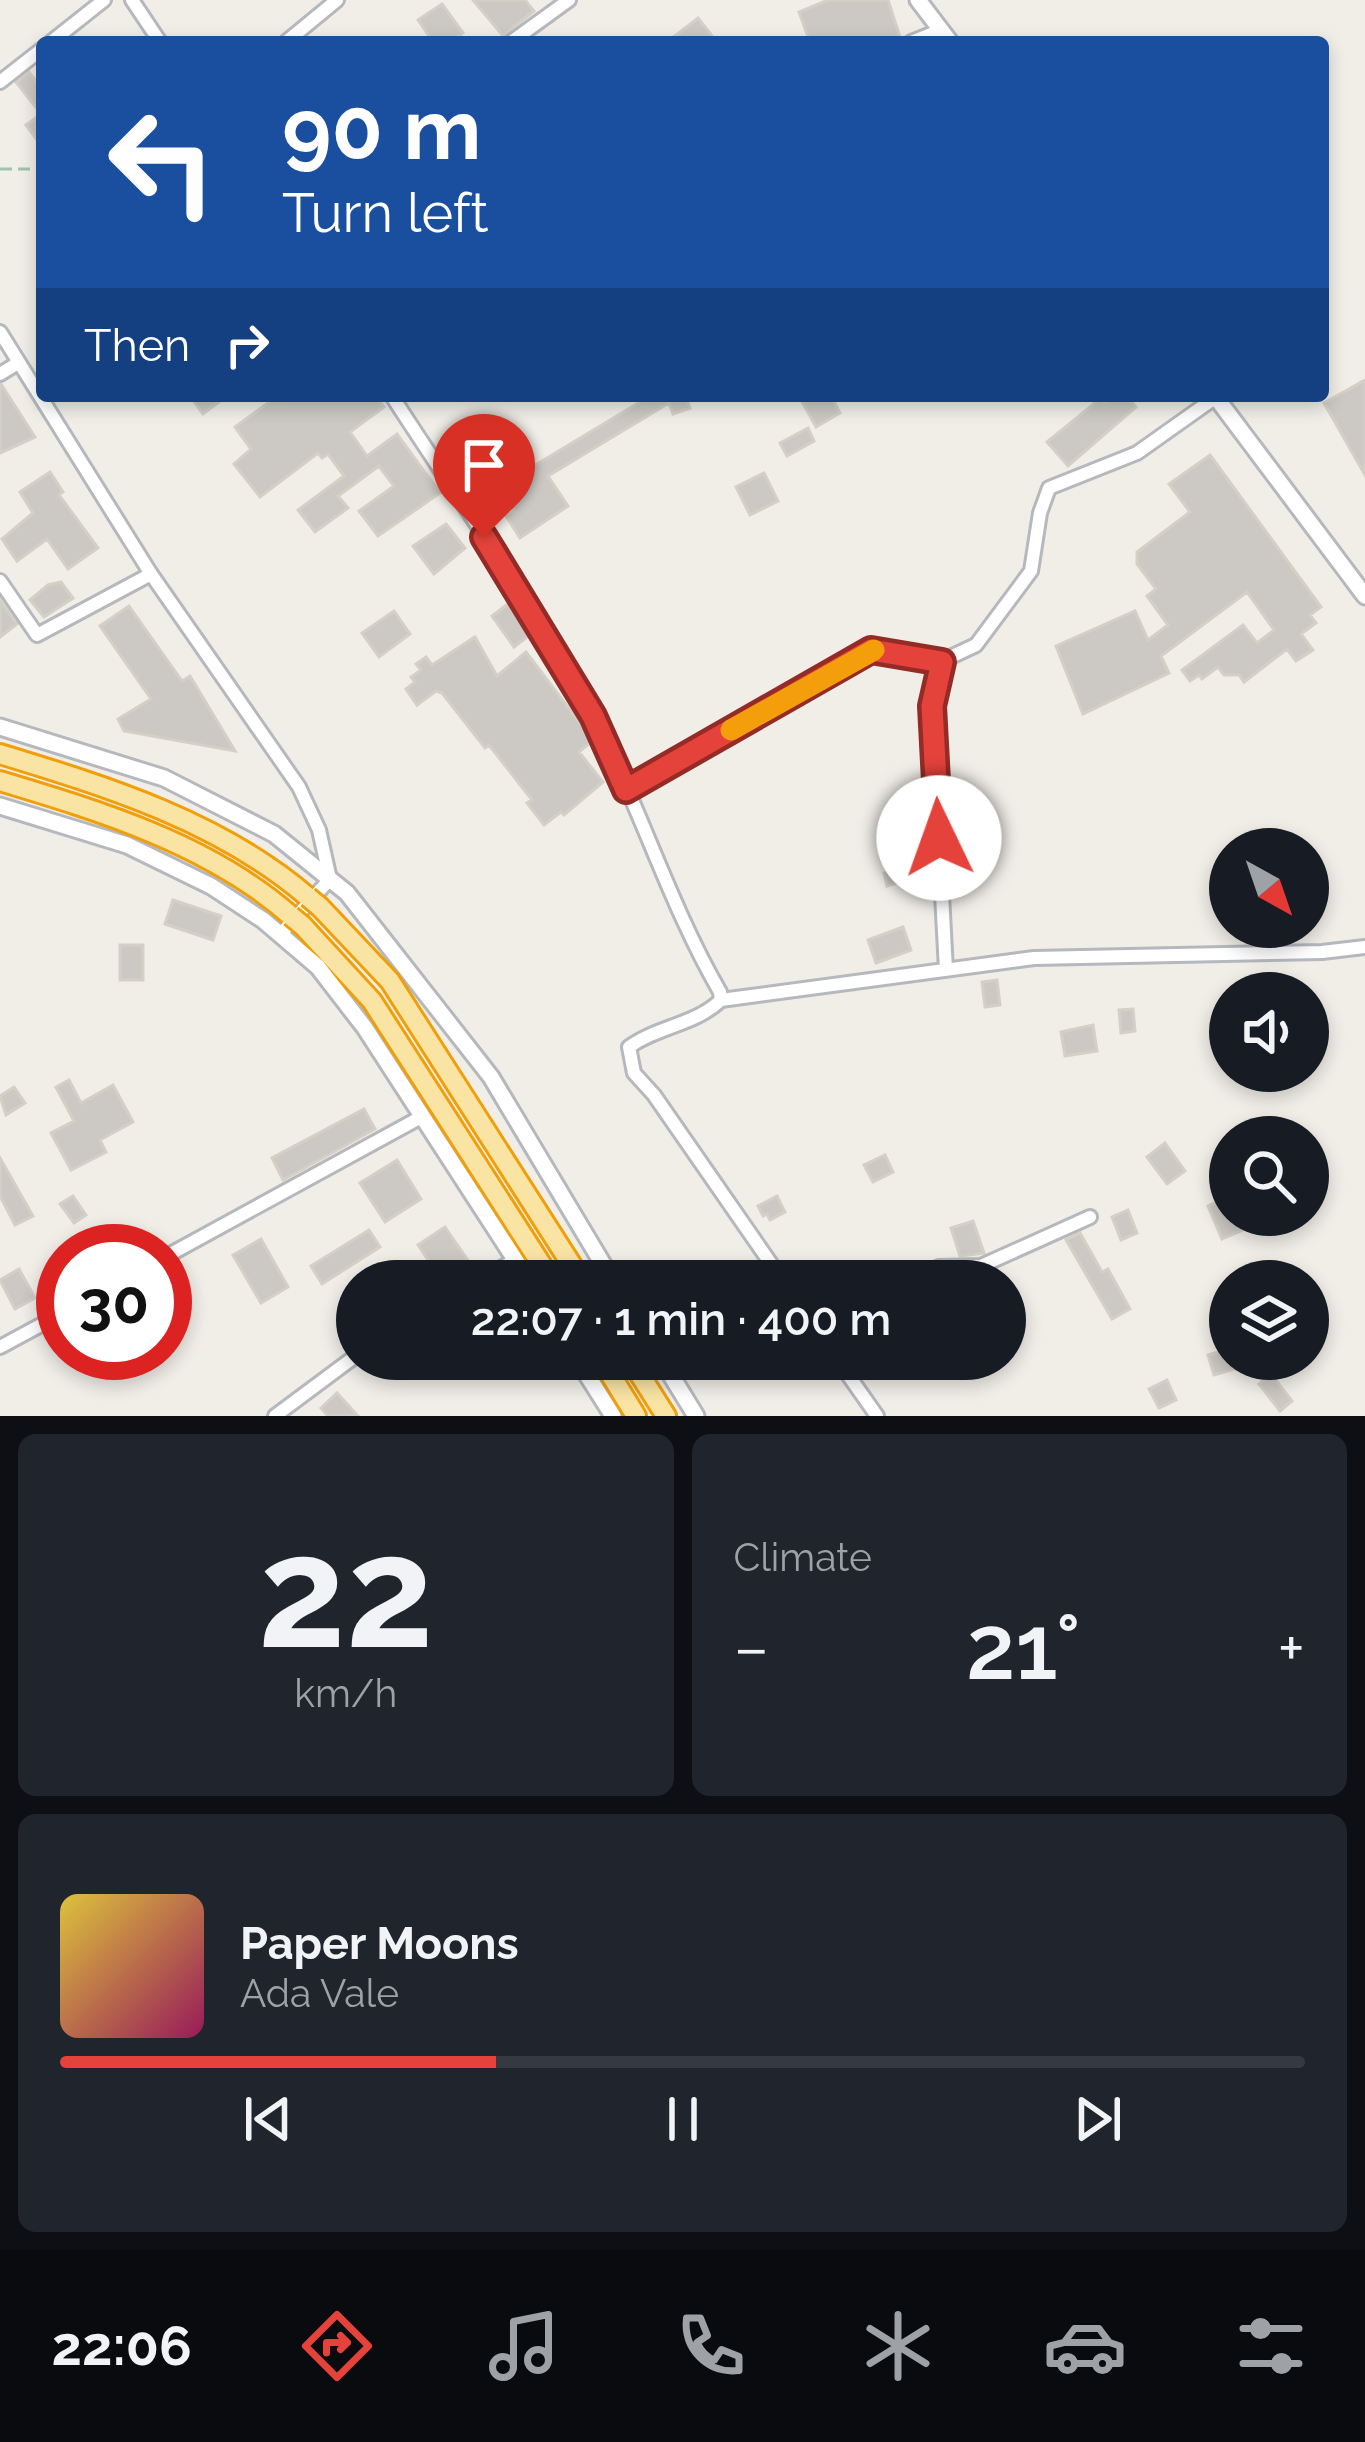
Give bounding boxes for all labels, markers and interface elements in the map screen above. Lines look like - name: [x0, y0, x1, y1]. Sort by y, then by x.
- text: 90 m: [282, 80, 481, 179]
- icon: left: [84, 84, 240, 240]
- text: Turn left: [282, 181, 489, 245]
- icon: right: [214, 312, 280, 378]
- text: Then: [84, 319, 190, 372]
- pin: [433, 414, 535, 537]
- icon: arrive: [451, 432, 517, 498]
- position arrow: [876, 775, 1002, 901]
- north arrow: [1209, 828, 1329, 948]
- map controls: [1209, 828, 1329, 1380]
- button: sound: [1209, 972, 1329, 1092]
- button: search: [1209, 1116, 1329, 1236]
- speed limit sign: 30: [36, 1224, 192, 1380]
- button: layers: [1209, 1260, 1329, 1380]
- text: 22:07 · 1 min · 400 m: [471, 1293, 891, 1346]
- text: 22: [258, 1500, 434, 1684]
- text: Climate: [734, 1534, 872, 1580]
- text: 21°: [966, 1594, 1081, 1700]
- text: −: [734, 1609, 769, 1686]
- text: +: [1278, 1609, 1305, 1686]
- text: km/h: [294, 1670, 397, 1716]
- text: Paper Moons: [240, 1917, 519, 1970]
- text: Ada Vale: [240, 1970, 399, 2016]
- icon: previous: [235, 2086, 301, 2152]
- icon: pause: [650, 2086, 716, 2152]
- icon: next: [1065, 2086, 1131, 2152]
- icon: directions: [295, 2304, 379, 2388]
- icon: music: [482, 2304, 566, 2388]
- icon: phone: [669, 2304, 753, 2388]
- icon: climate: [856, 2304, 940, 2388]
- icon: car: [1043, 2304, 1127, 2388]
- icon: filters: [1229, 2304, 1313, 2388]
- text: 22:06: [51, 2314, 192, 2378]

